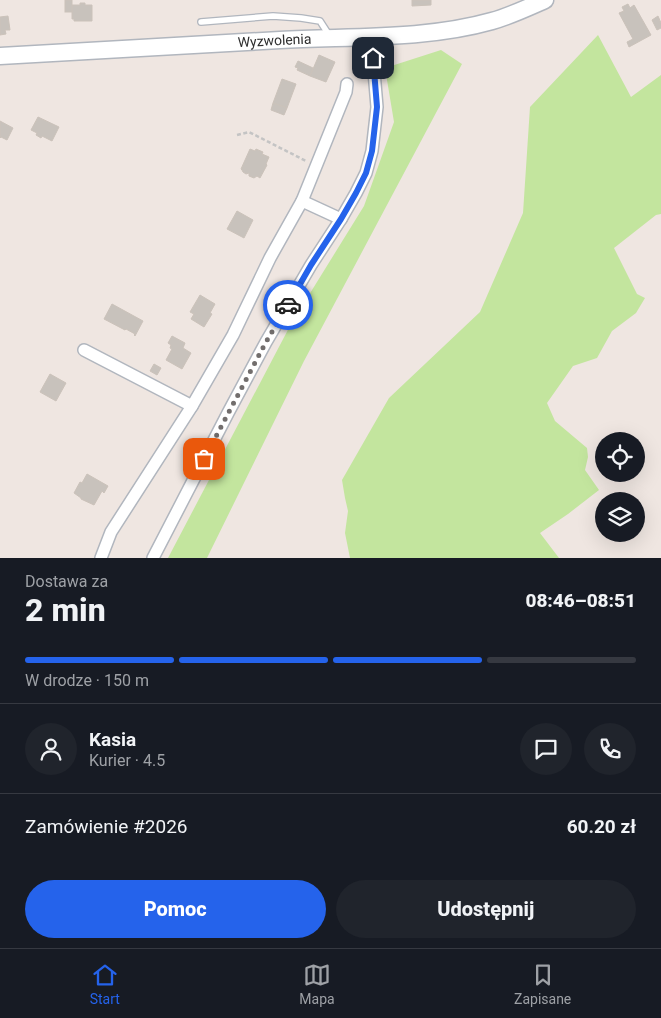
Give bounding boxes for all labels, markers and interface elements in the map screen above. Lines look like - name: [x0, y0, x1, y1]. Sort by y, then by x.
- street label: Wyzwolenia: [237, 31, 312, 50]
- pin: [352, 37, 394, 79]
- icon: home: [359, 44, 387, 72]
- courier: [263, 280, 313, 330]
- icon: car: [274, 291, 302, 319]
- map controls: [595, 432, 645, 542]
- button: locate: [595, 432, 645, 482]
- pin: [183, 438, 225, 480]
- icon: bag: [190, 445, 218, 473]
- button: layers: [595, 492, 645, 542]
- text: Dostawa za: [25, 572, 108, 591]
- text: 08:46–08:51: [525, 589, 636, 612]
- text: 2 min: [25, 591, 106, 629]
- text: W drodze · 150 m: [25, 671, 149, 690]
- button: person: [25, 723, 77, 775]
- button: chat: [520, 723, 572, 775]
- button: phone: [584, 723, 636, 775]
- text: Kasia: [89, 728, 136, 751]
- text: Kurier · 4.5: [89, 751, 165, 770]
- text: Zamówienie #2026: [25, 815, 188, 838]
- text: 60.20 zł: [567, 815, 636, 838]
- button: Pomoc: [25, 880, 326, 938]
- button: Udostępnij: [336, 880, 636, 938]
- tab: Start: [90, 961, 120, 1007]
- tab: Mapa: [299, 961, 335, 1007]
- tab: Zapisane: [514, 961, 571, 1007]

